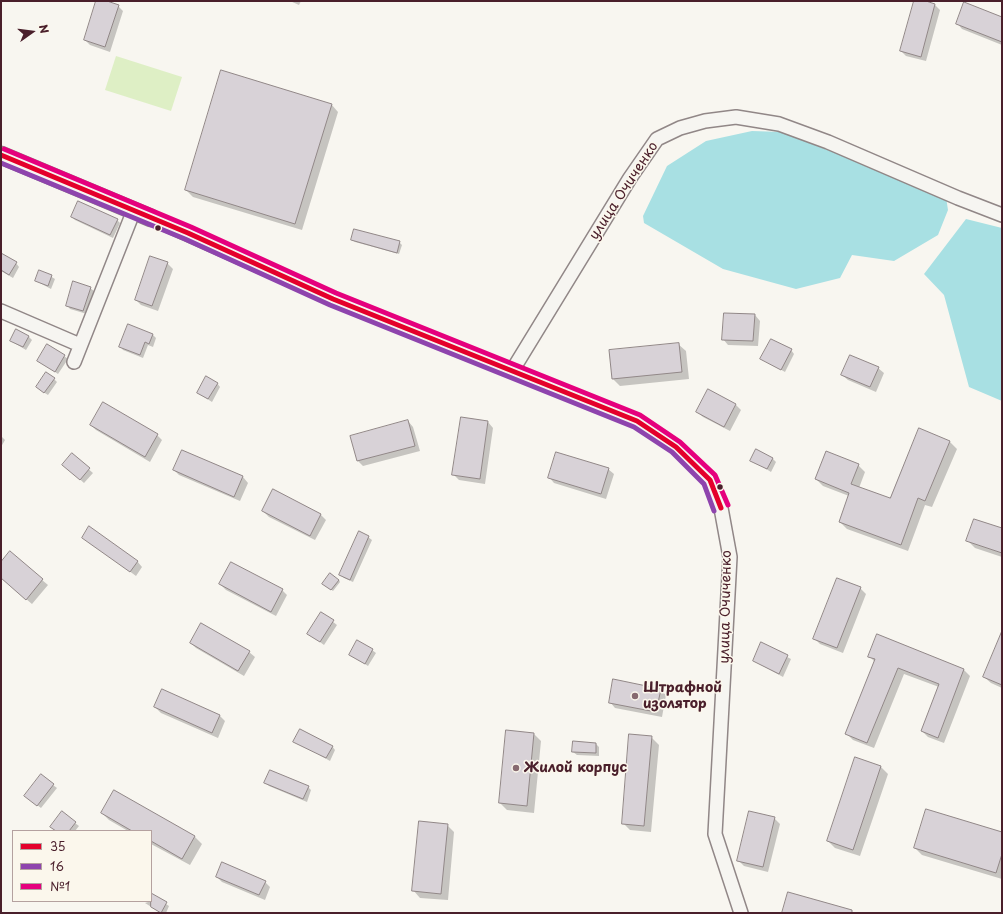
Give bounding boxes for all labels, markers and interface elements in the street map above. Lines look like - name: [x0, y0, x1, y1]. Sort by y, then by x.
- north arrow: [12, 12, 52, 52]
- text: N: [35, 23, 53, 35]
- street label: улица Очиченко: [586, 139, 662, 243]
- unlabelled marker: [153, 223, 163, 233]
- unlabelled marker: [715, 482, 725, 492]
- street label: улица Очиченко: [717, 550, 735, 664]
- place label: Штрафной изолятор: [643, 680, 722, 712]
- marker: Штрафной изолятор: [630, 691, 640, 701]
- place label: Жилой корпус: [524, 760, 627, 776]
- marker: Жилой корпус: [511, 763, 521, 773]
- legend: [12, 830, 152, 902]
- text: 35: [50, 837, 65, 855]
- text: 16: [50, 857, 64, 875]
- text: №1: [50, 877, 70, 895]

